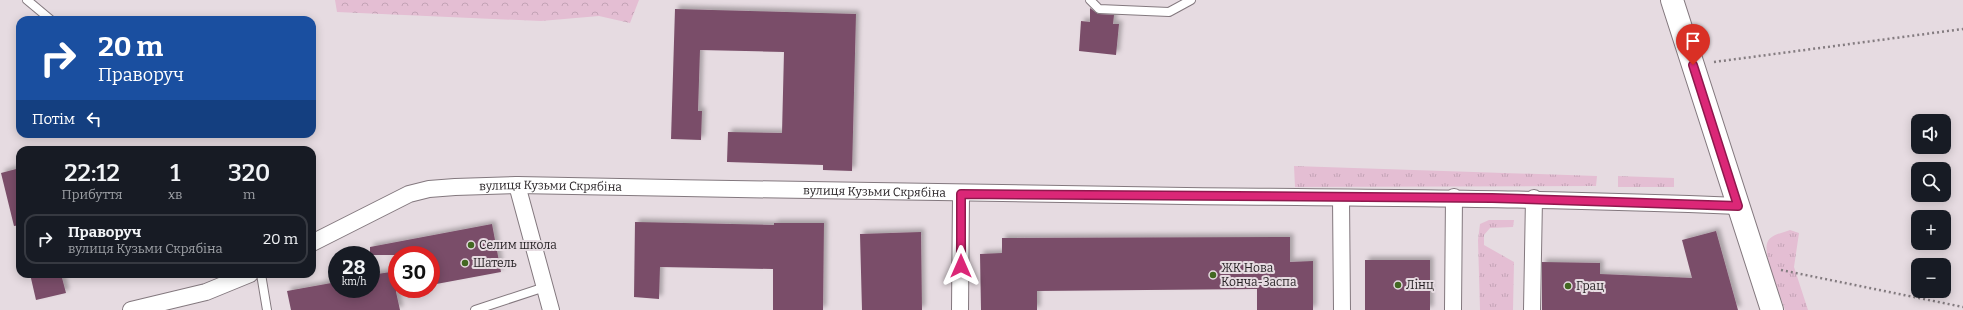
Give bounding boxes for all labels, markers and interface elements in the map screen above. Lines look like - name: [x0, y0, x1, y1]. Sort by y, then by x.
- pin: [1676, 24, 1710, 65]
- text: 20 m: [98, 30, 163, 63]
- icon: arrive: [1682, 30, 1704, 52]
- icon: right: [32, 32, 84, 84]
- text: Праворуч: [98, 64, 184, 86]
- icon: left: [83, 108, 105, 130]
- text: Потім: [32, 110, 75, 128]
- map controls: [1911, 114, 1951, 298]
- button: sound: [1911, 114, 1951, 154]
- text: 22:12: [64, 159, 120, 187]
- text: 1: [170, 159, 180, 187]
- text: 320: [228, 159, 270, 187]
- button: search: [1911, 162, 1951, 202]
- street label: вулиця Кузьми Скрябіна: [479, 178, 623, 194]
- street label: вулиця Кузьми Скрябіна: [803, 183, 947, 200]
- text: Прибуття: [62, 187, 122, 202]
- text: хв: [168, 187, 182, 202]
- text: m: [243, 187, 255, 202]
- button: +: [1911, 210, 1951, 250]
- text: Праворуч: [68, 223, 141, 241]
- icon: right: [34, 228, 56, 250]
- text: 20 m: [263, 230, 298, 248]
- place label: Селим школа: [479, 238, 557, 252]
- marker: Селим школа: [466, 240, 476, 250]
- text: вулиця Кузьми Скрябіна: [68, 241, 223, 256]
- position arrow: [940, 245, 982, 287]
- speed limit sign: 30: [388, 246, 440, 298]
- text: 28: [342, 255, 366, 279]
- place label: Шатель: [473, 256, 517, 270]
- marker: Шатель: [460, 258, 470, 268]
- button: −: [1911, 258, 1951, 298]
- place label: ЖК Нова Конча-Заспа: [1221, 261, 1297, 289]
- marker: ЖК Нова Конча-Заспа: [1208, 270, 1218, 280]
- text: km/h: [342, 276, 366, 288]
- place label: Лінц: [1406, 278, 1434, 292]
- place label: Грац: [1576, 279, 1604, 293]
- marker: Лінц: [1393, 280, 1403, 290]
- marker: Грац: [1563, 281, 1573, 291]

